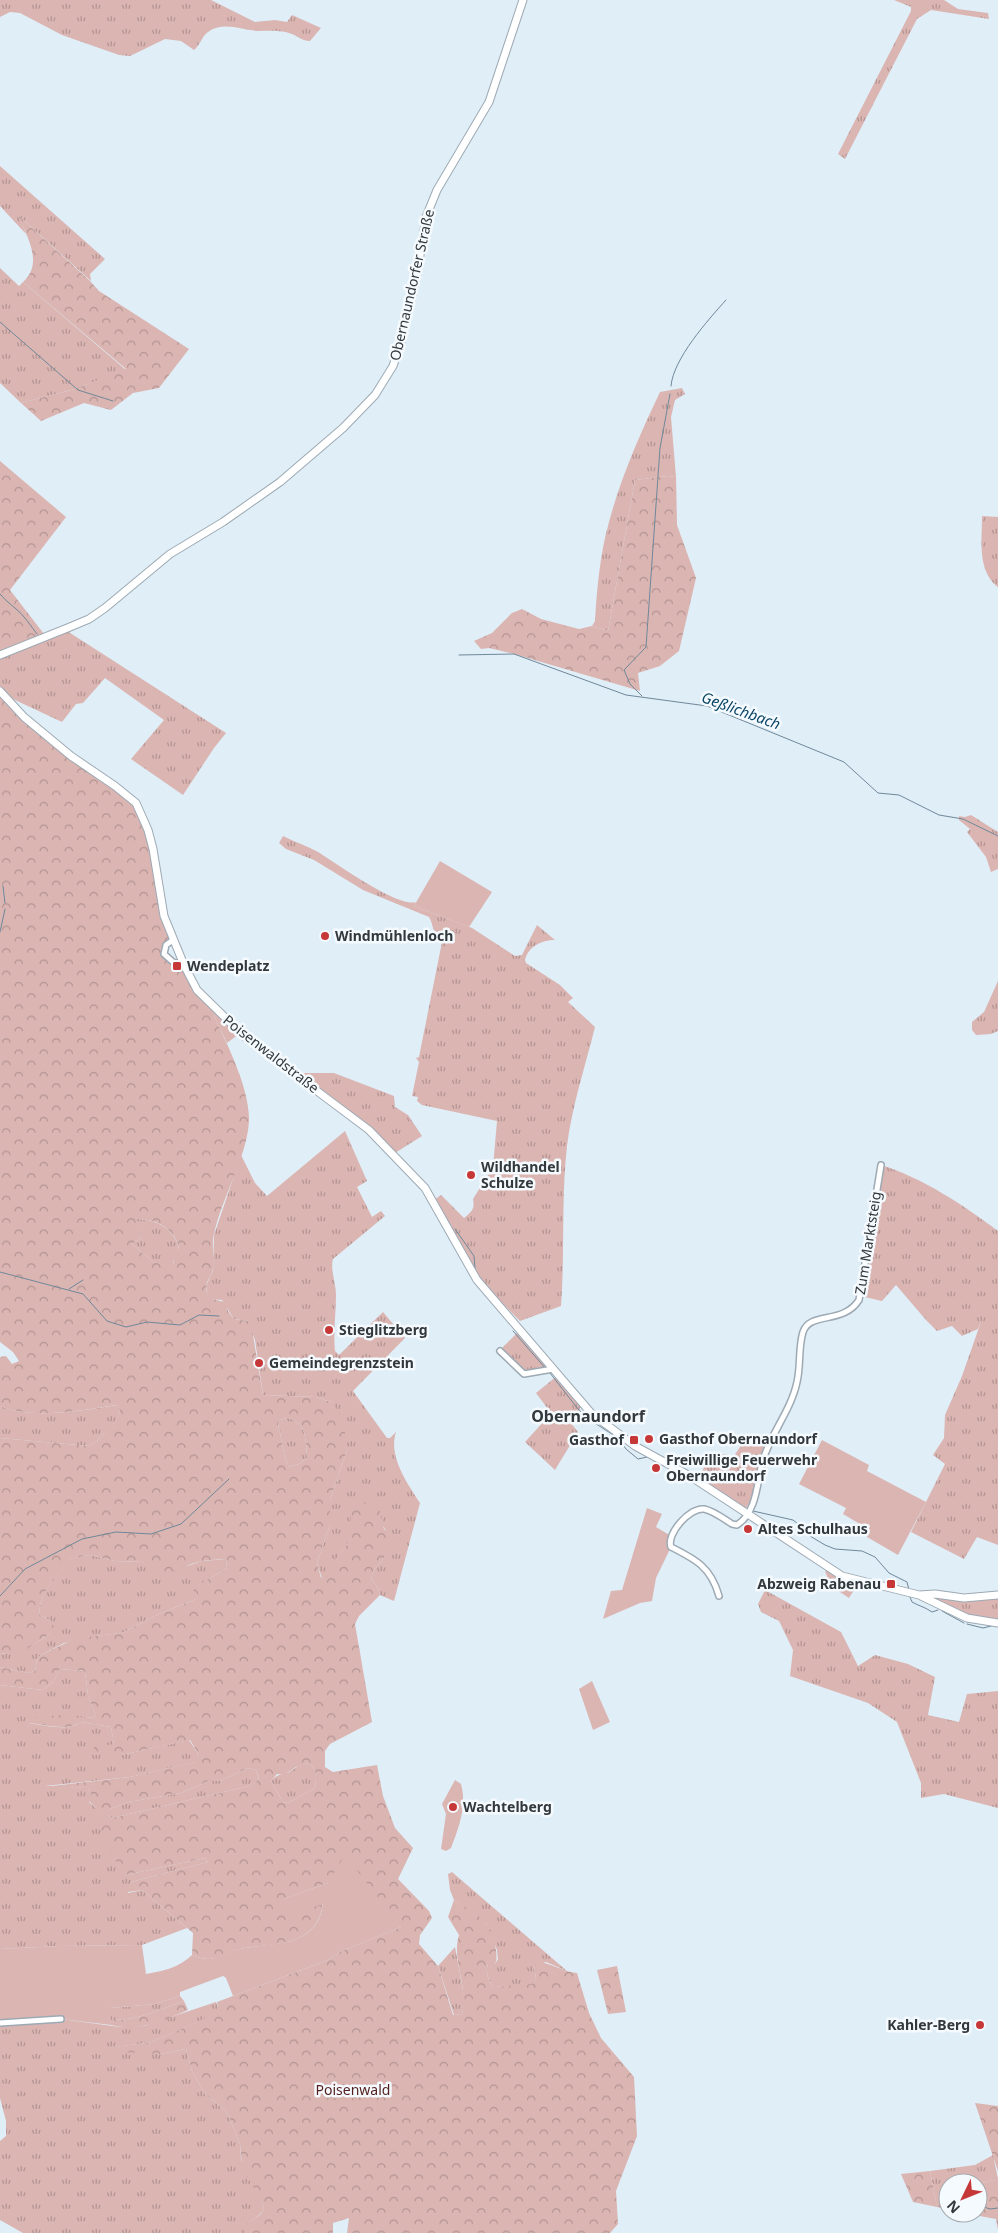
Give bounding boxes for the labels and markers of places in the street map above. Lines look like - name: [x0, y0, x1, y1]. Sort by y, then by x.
- place label: Windmühlenloch: [335, 926, 453, 945]
- marker: Windmühlenloch: [319, 930, 331, 942]
- place label: Wendeplatz: [187, 956, 269, 975]
- marker: Wendeplatz: [171, 960, 183, 972]
- place label: Wildhandel Schulze: [481, 1157, 560, 1192]
- marker: Wildhandel Schulze: [465, 1169, 477, 1181]
- place label: Stieglitzberg: [339, 1320, 428, 1339]
- marker: Stieglitzberg: [323, 1324, 335, 1336]
- place label: Gemeindegrenzstein: [269, 1353, 414, 1372]
- marker: Gemeindegrenzstein: [253, 1357, 265, 1369]
- place label: Gasthof Obernaundorf: [659, 1429, 819, 1448]
- place label: Gasthof: [569, 1430, 626, 1449]
- marker: Gasthof Obernaundorf: [643, 1433, 655, 1445]
- marker: Gasthof: [628, 1434, 640, 1446]
- place label: Freiwillige Feuerwehr Obernaundorf: [666, 1450, 818, 1485]
- marker: Freiwillige Feuerwehr Obernaundorf: [650, 1462, 662, 1474]
- place label: Altes Schulhaus: [758, 1519, 868, 1538]
- marker: Altes Schulhaus: [742, 1523, 754, 1535]
- place label: Abzweig Rabenau: [757, 1574, 881, 1593]
- marker: Abzweig Rabenau: [885, 1578, 897, 1590]
- place label: Wachtelberg: [463, 1797, 552, 1816]
- marker: Wachtelberg: [447, 1801, 459, 1813]
- place label: Kahler-Berg: [887, 2015, 970, 2034]
- marker: Kahler-Berg: [974, 2019, 986, 2031]

